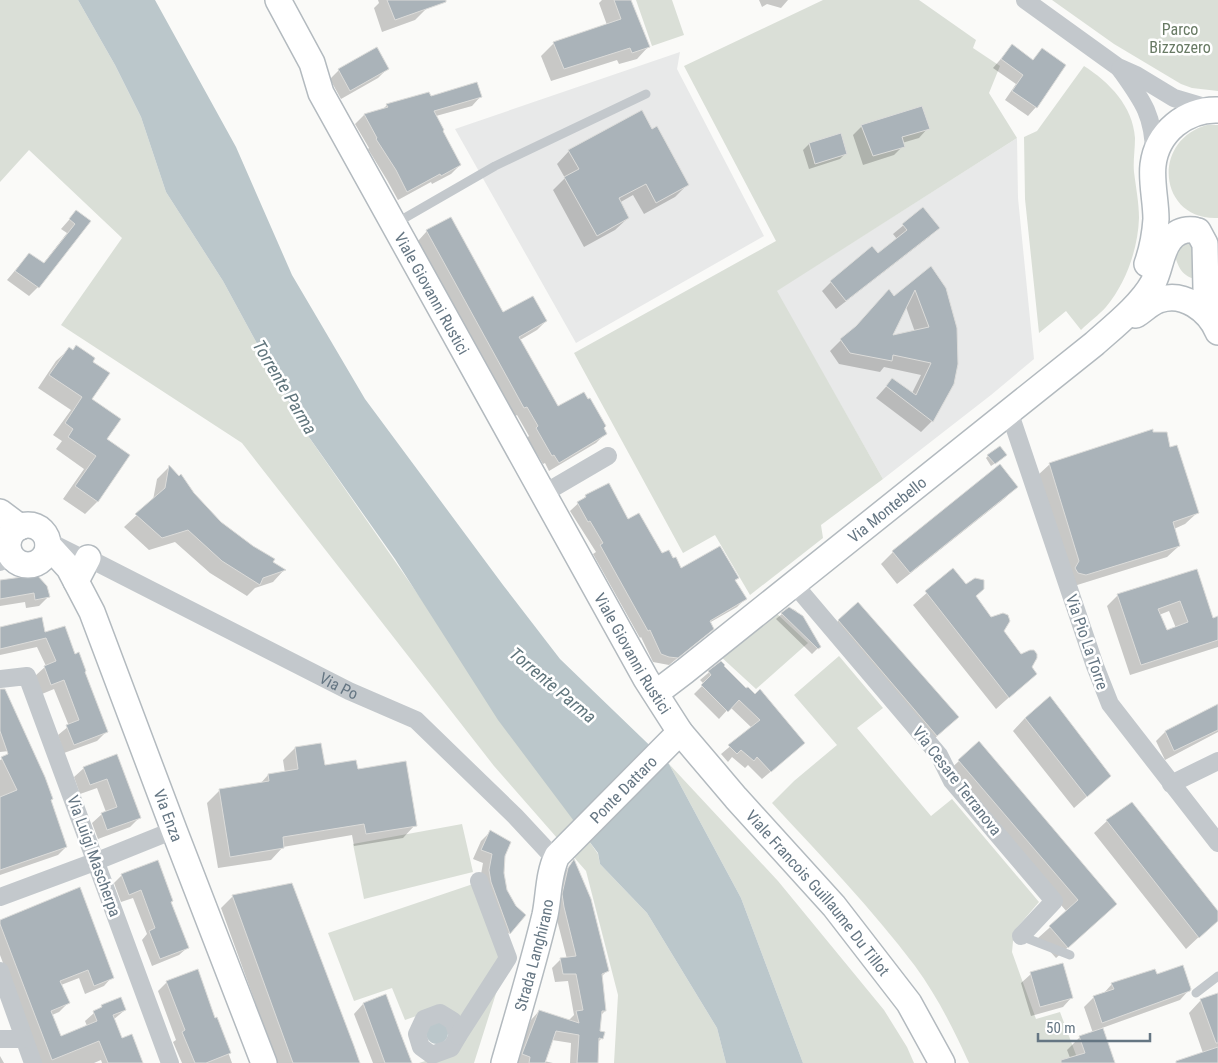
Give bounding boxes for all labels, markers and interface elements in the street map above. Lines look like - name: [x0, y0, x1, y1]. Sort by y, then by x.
- park label: Parco Bizzozero: [1149, 20, 1211, 57]
- street label: Viale Giovanni Rustici: [391, 229, 474, 358]
- water label: Torrente Parma: [249, 336, 321, 438]
- street label: Via Montebello: [844, 472, 930, 547]
- street label: Viale Giovanni Rustici: [591, 589, 675, 717]
- street label: Via Pio La Torre: [1062, 592, 1112, 692]
- water label: Torrente Parma: [506, 643, 600, 727]
- street label: Via Po: [316, 668, 361, 703]
- street label: Via Cesare Terranova: [908, 723, 1006, 839]
- street label: Ponte Dattaro: [586, 752, 661, 827]
- street label: Via Enza: [150, 787, 187, 844]
- street label: Via Luigi Mascherpa: [63, 793, 125, 919]
- street label: Viale Francois Guillaume Du Tillot: [742, 806, 894, 980]
- street label: Strada Langhirano: [510, 898, 557, 1013]
- scale bar: [1038, 1010, 1150, 1042]
- text: 50 m: [1046, 1019, 1076, 1037]

